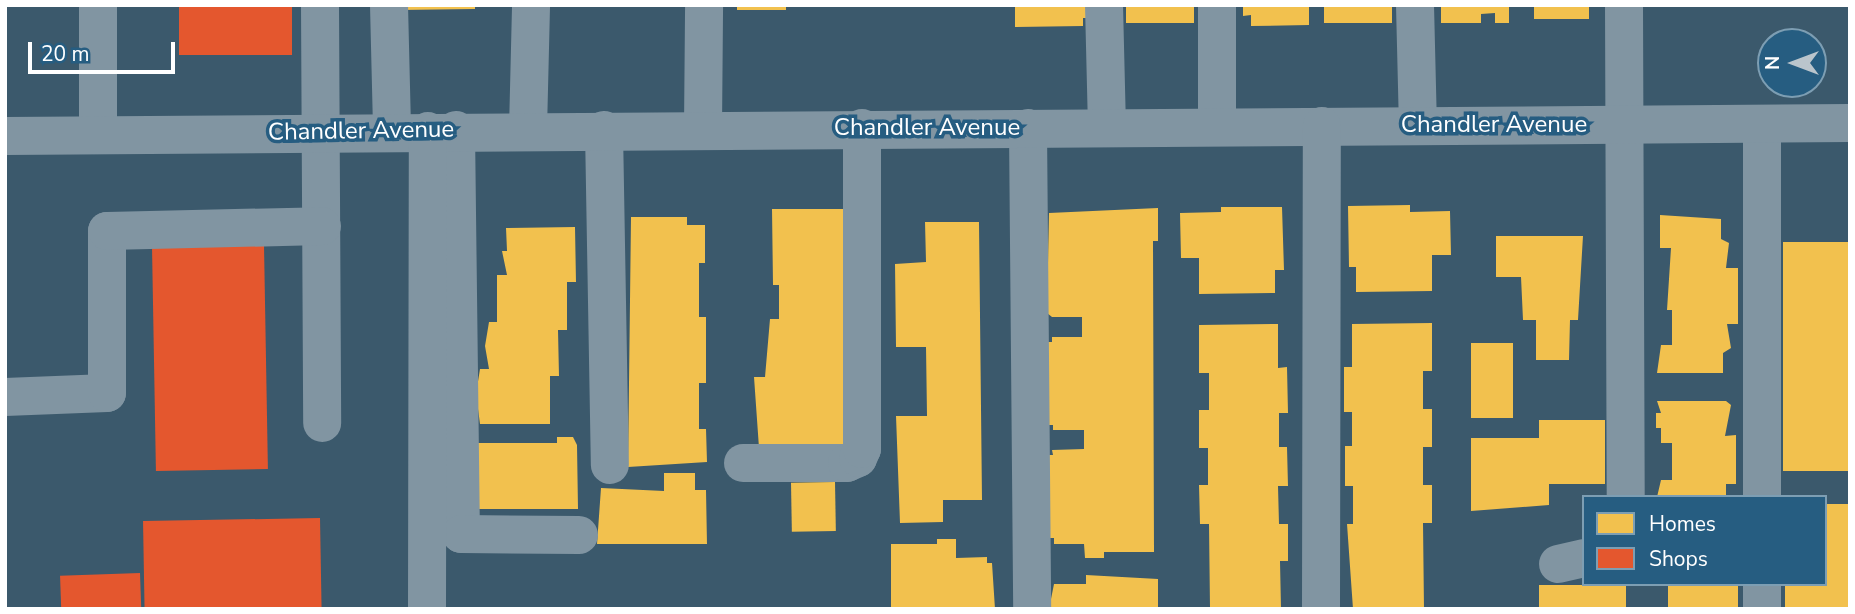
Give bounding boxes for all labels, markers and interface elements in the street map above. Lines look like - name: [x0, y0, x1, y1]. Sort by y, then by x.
- scale bar: [32, 28, 178, 72]
- north arrow: [1757, 28, 1827, 98]
- text: 20 m: [41, 40, 90, 68]
- text: N: [1760, 56, 1786, 70]
- street label: Chandler Avenue: [1401, 111, 1587, 139]
- street label: Chandler Avenue: [834, 114, 1020, 142]
- street label: Chandler Avenue: [268, 115, 454, 147]
- legend: [1582, 495, 1827, 586]
- text: Homes: [1649, 510, 1716, 538]
- text: Shops: [1649, 545, 1708, 573]

